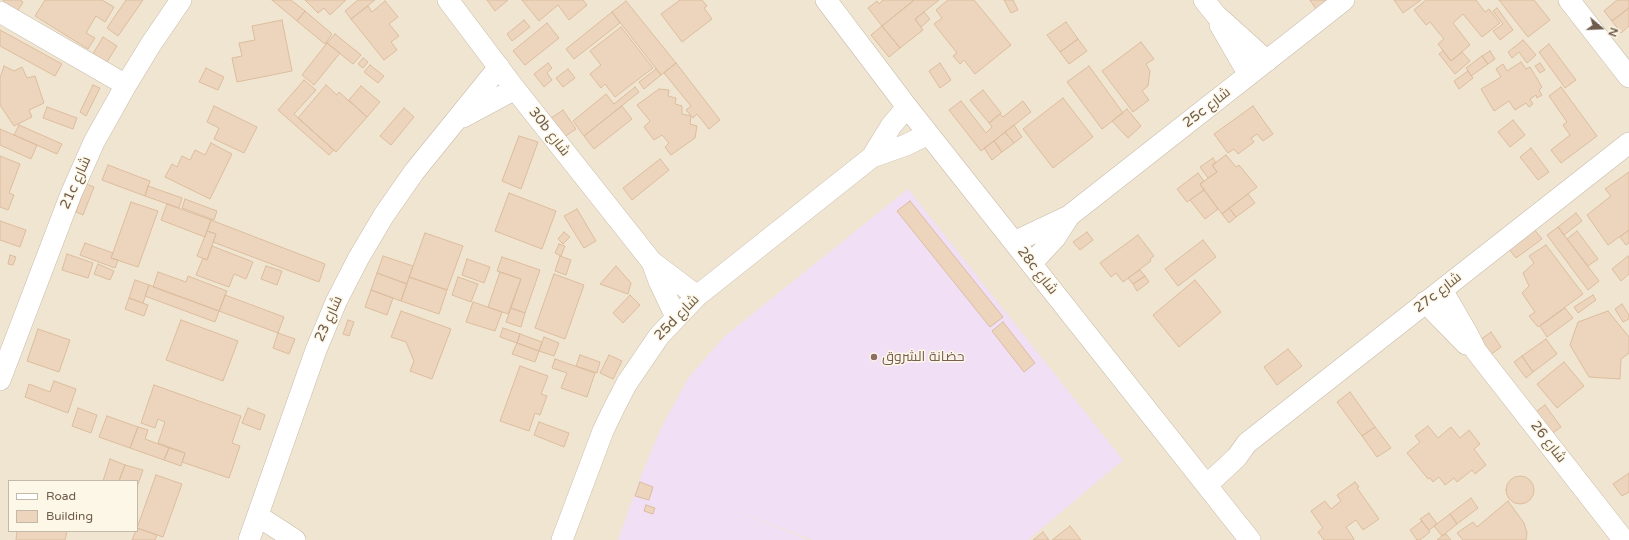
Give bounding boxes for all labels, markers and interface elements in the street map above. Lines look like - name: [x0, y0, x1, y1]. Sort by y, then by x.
- north arrow: [1581, 8, 1621, 48]
- text: N: [1605, 26, 1620, 38]
- street label: 25c شارع: [1180, 84, 1234, 132]
- street label: 30b شارع: [525, 104, 573, 160]
- street label: 21c شارع: [57, 154, 95, 212]
- street label: 28c شارع: [1013, 244, 1061, 298]
- street label: 27c شارع: [1411, 269, 1465, 317]
- street label: 25d شارع: [651, 292, 703, 344]
- street label: شارع 23: [311, 294, 347, 344]
- place label: حضانة الشروق: [882, 349, 965, 365]
- marker: حضانة الشروق: [869, 352, 879, 362]
- street label: شارع 26: [1526, 418, 1570, 466]
- legend: [8, 480, 138, 532]
- text: Road: [46, 489, 76, 503]
- text: Building: [46, 509, 93, 523]

